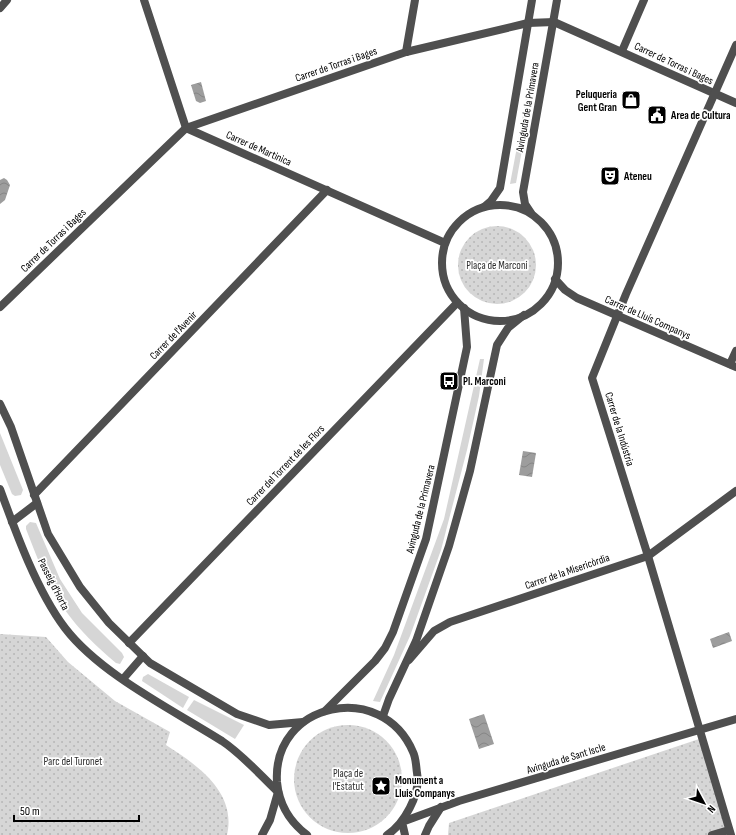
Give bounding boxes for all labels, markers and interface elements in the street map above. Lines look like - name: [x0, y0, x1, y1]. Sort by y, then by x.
- street label: Carrer de Torras i Bages: [632, 39, 715, 87]
- street label: Carrer de Torras i Bages: [294, 44, 379, 85]
- street label: Avinguda de la Primavera: [513, 61, 542, 154]
- place label: Peluqueria Gent Gran: [576, 88, 617, 114]
- shop icon: Peluqueria Gent Gran: [620, 89, 642, 111]
- public building icon: Area de Cultura: [646, 104, 668, 126]
- place label: Area de Cultura: [670, 109, 731, 122]
- street label: Carrer de Martinica: [224, 128, 294, 169]
- theatre icon: Ateneu: [599, 165, 621, 187]
- place label: Ateneu: [623, 170, 652, 183]
- street label: Carrer de Torras i Bages: [18, 206, 89, 275]
- park label: Plaça de Marconi: [466, 259, 528, 272]
- street label: Carrer de Lluís Companys: [603, 293, 693, 342]
- street label: Carrer de l'Avenir: [147, 308, 200, 362]
- bus stop icon: Pl. Marconi: [438, 370, 460, 392]
- place label: Pl. Marconi: [463, 375, 506, 388]
- street label: Carrer de la Indústria: [602, 391, 637, 468]
- street label: Carrer del Torrent de les Flors: [243, 422, 327, 508]
- street label: Avinguda de la Primavera: [403, 463, 438, 556]
- street label: Carrer de la Misericòrdia: [523, 551, 611, 592]
- street label: Passeig d'Horta: [35, 556, 72, 612]
- street label: Avinguda de Sant Iscle: [524, 740, 607, 777]
- park label: Parc del Turonet: [44, 755, 103, 768]
- park label: Plaça de l'Estatut: [332, 767, 364, 793]
- place label: Monument a Lluis Companys: [395, 774, 455, 800]
- place icon: Monument a Lluis Companys: [370, 775, 392, 797]
- north arrow: [684, 783, 724, 823]
- scale bar: [14, 797, 139, 823]
- text: N: [704, 803, 718, 816]
- text: 50 m: [20, 804, 40, 819]

